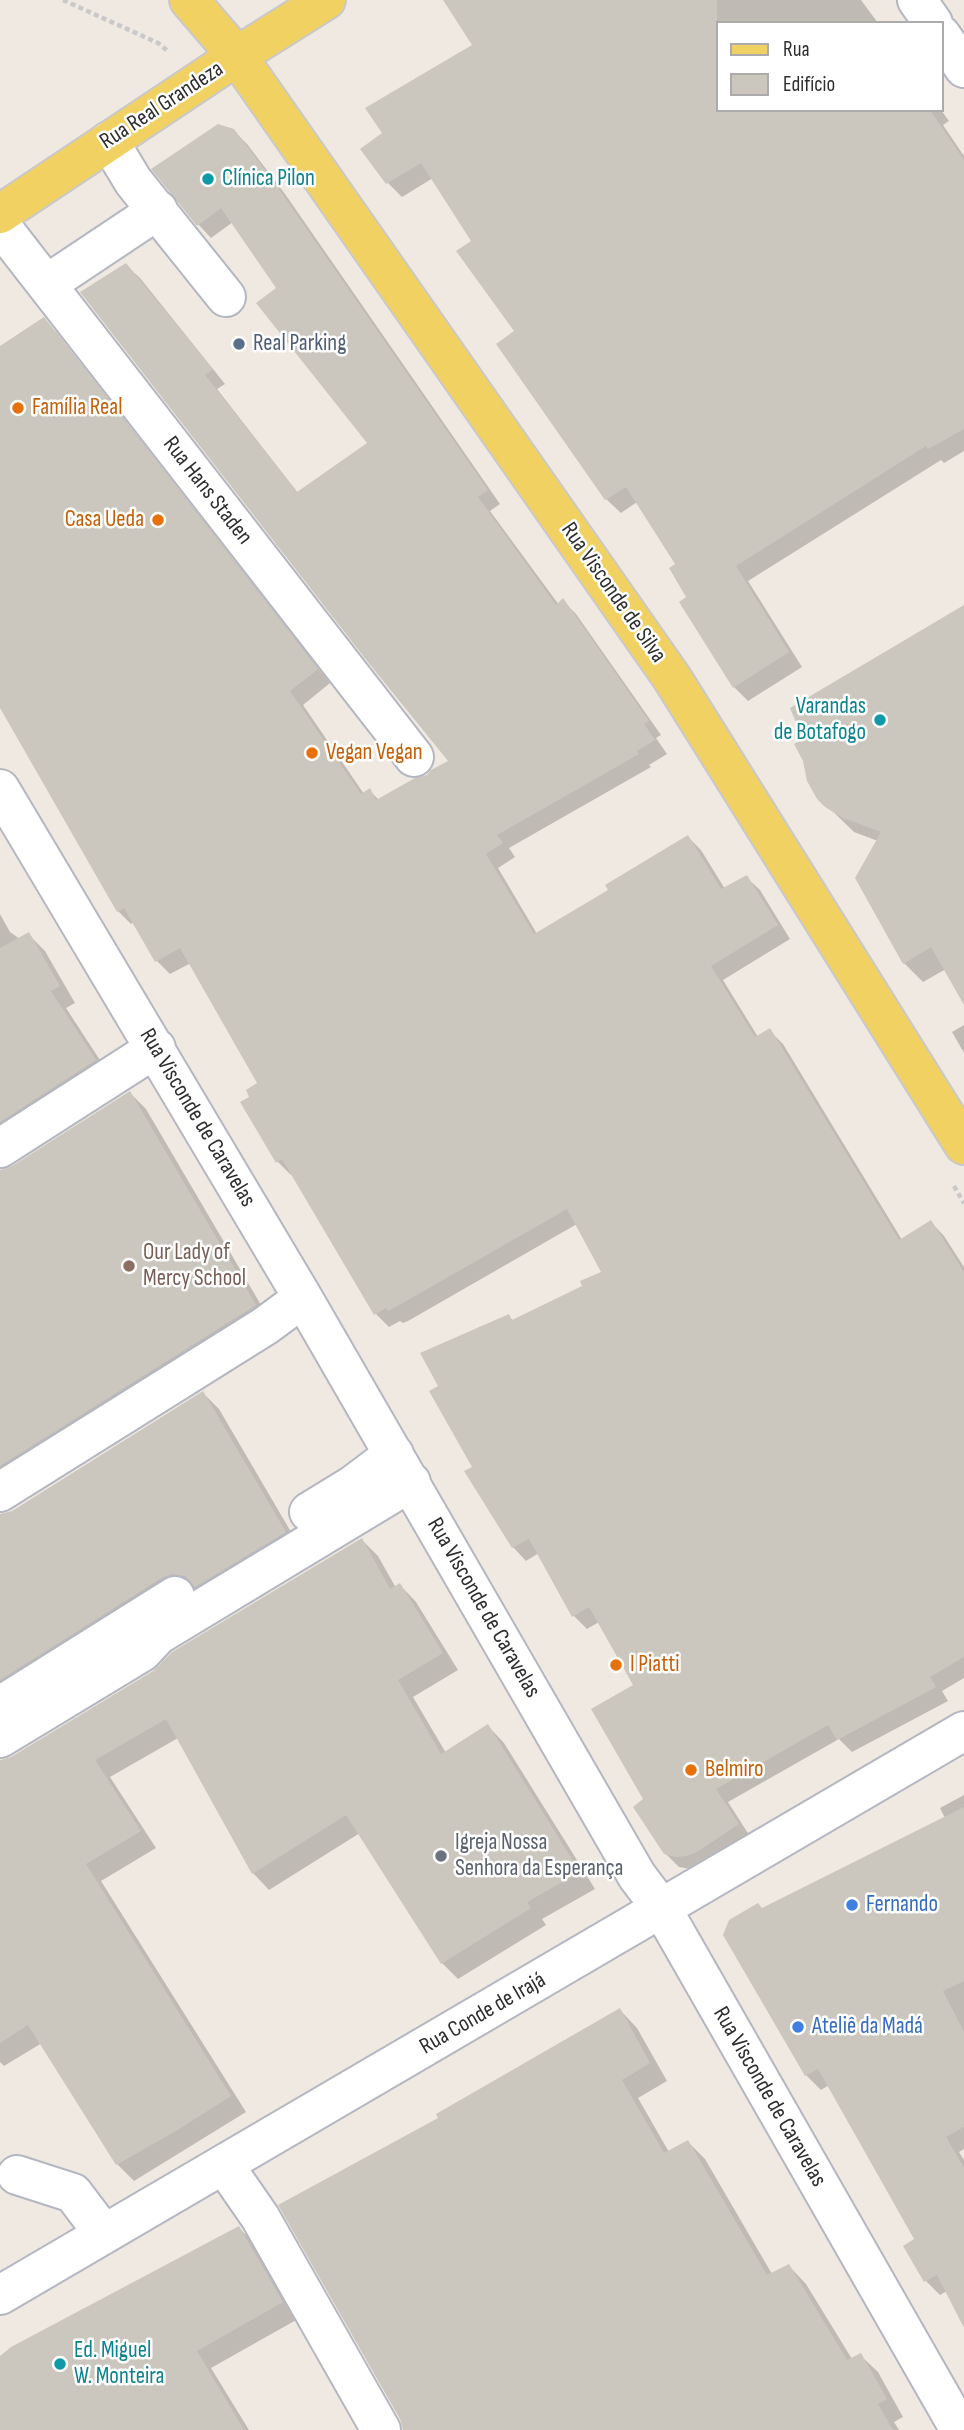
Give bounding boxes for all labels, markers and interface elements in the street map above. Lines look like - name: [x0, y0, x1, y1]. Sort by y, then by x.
- legend: [716, 21, 943, 112]
- text: Rua: [783, 37, 810, 62]
- street label: Rua Real Grandeza: [95, 56, 229, 156]
- text: Edifício: [783, 72, 835, 97]
- place label: Clínica Pilon: [222, 165, 315, 193]
- marker: Clínica Pilon: [200, 171, 216, 187]
- place label: Real Parking: [253, 330, 346, 358]
- marker: Real Parking: [231, 336, 247, 352]
- place label: Família Real: [32, 394, 122, 422]
- marker: Família Real: [10, 400, 26, 416]
- street label: Rua Hans Staden: [156, 432, 258, 550]
- place label: Casa Ueda: [65, 506, 144, 534]
- marker: Casa Ueda: [150, 512, 166, 528]
- street label: Rua Visconde de Silva: [554, 518, 672, 668]
- place label: Varandas de Botafogo: [774, 693, 866, 747]
- marker: Varandas de Botafogo: [872, 712, 888, 728]
- place label: Vegan Vegan: [326, 739, 423, 767]
- marker: Vegan Vegan: [304, 745, 320, 761]
- street label: Rua Visconde de Caravelas: [133, 1024, 261, 1212]
- place label: Our Lady of Mercy School: [143, 1239, 246, 1293]
- marker: Our Lady of Mercy School: [121, 1258, 137, 1274]
- street label: Rua Visconde de Caravelas: [420, 1513, 546, 1703]
- place label: I Piatti: [630, 1651, 679, 1679]
- marker: I Piatti: [608, 1657, 624, 1673]
- place label: Belmiro: [705, 1756, 764, 1784]
- marker: Belmiro: [683, 1762, 699, 1778]
- place label: Igreja Nossa Senhora da Esperança: [455, 1829, 623, 1883]
- marker: Igreja Nossa Senhora da Esperança: [433, 1848, 449, 1864]
- place label: Fernando: [866, 1891, 938, 1919]
- marker: Fernando: [844, 1897, 860, 1913]
- street label: Rua Conde de Irajá: [415, 1967, 551, 2061]
- street label: Rua Visconde de Caravelas: [706, 2002, 832, 2192]
- place label: Ateliê da Madá: [812, 2013, 923, 2041]
- marker: Ateliê da Madá: [790, 2019, 806, 2035]
- place label: Ed. Miguel W. Monteira: [74, 2337, 164, 2391]
- marker: Ed. Miguel W. Monteira: [52, 2356, 68, 2372]

